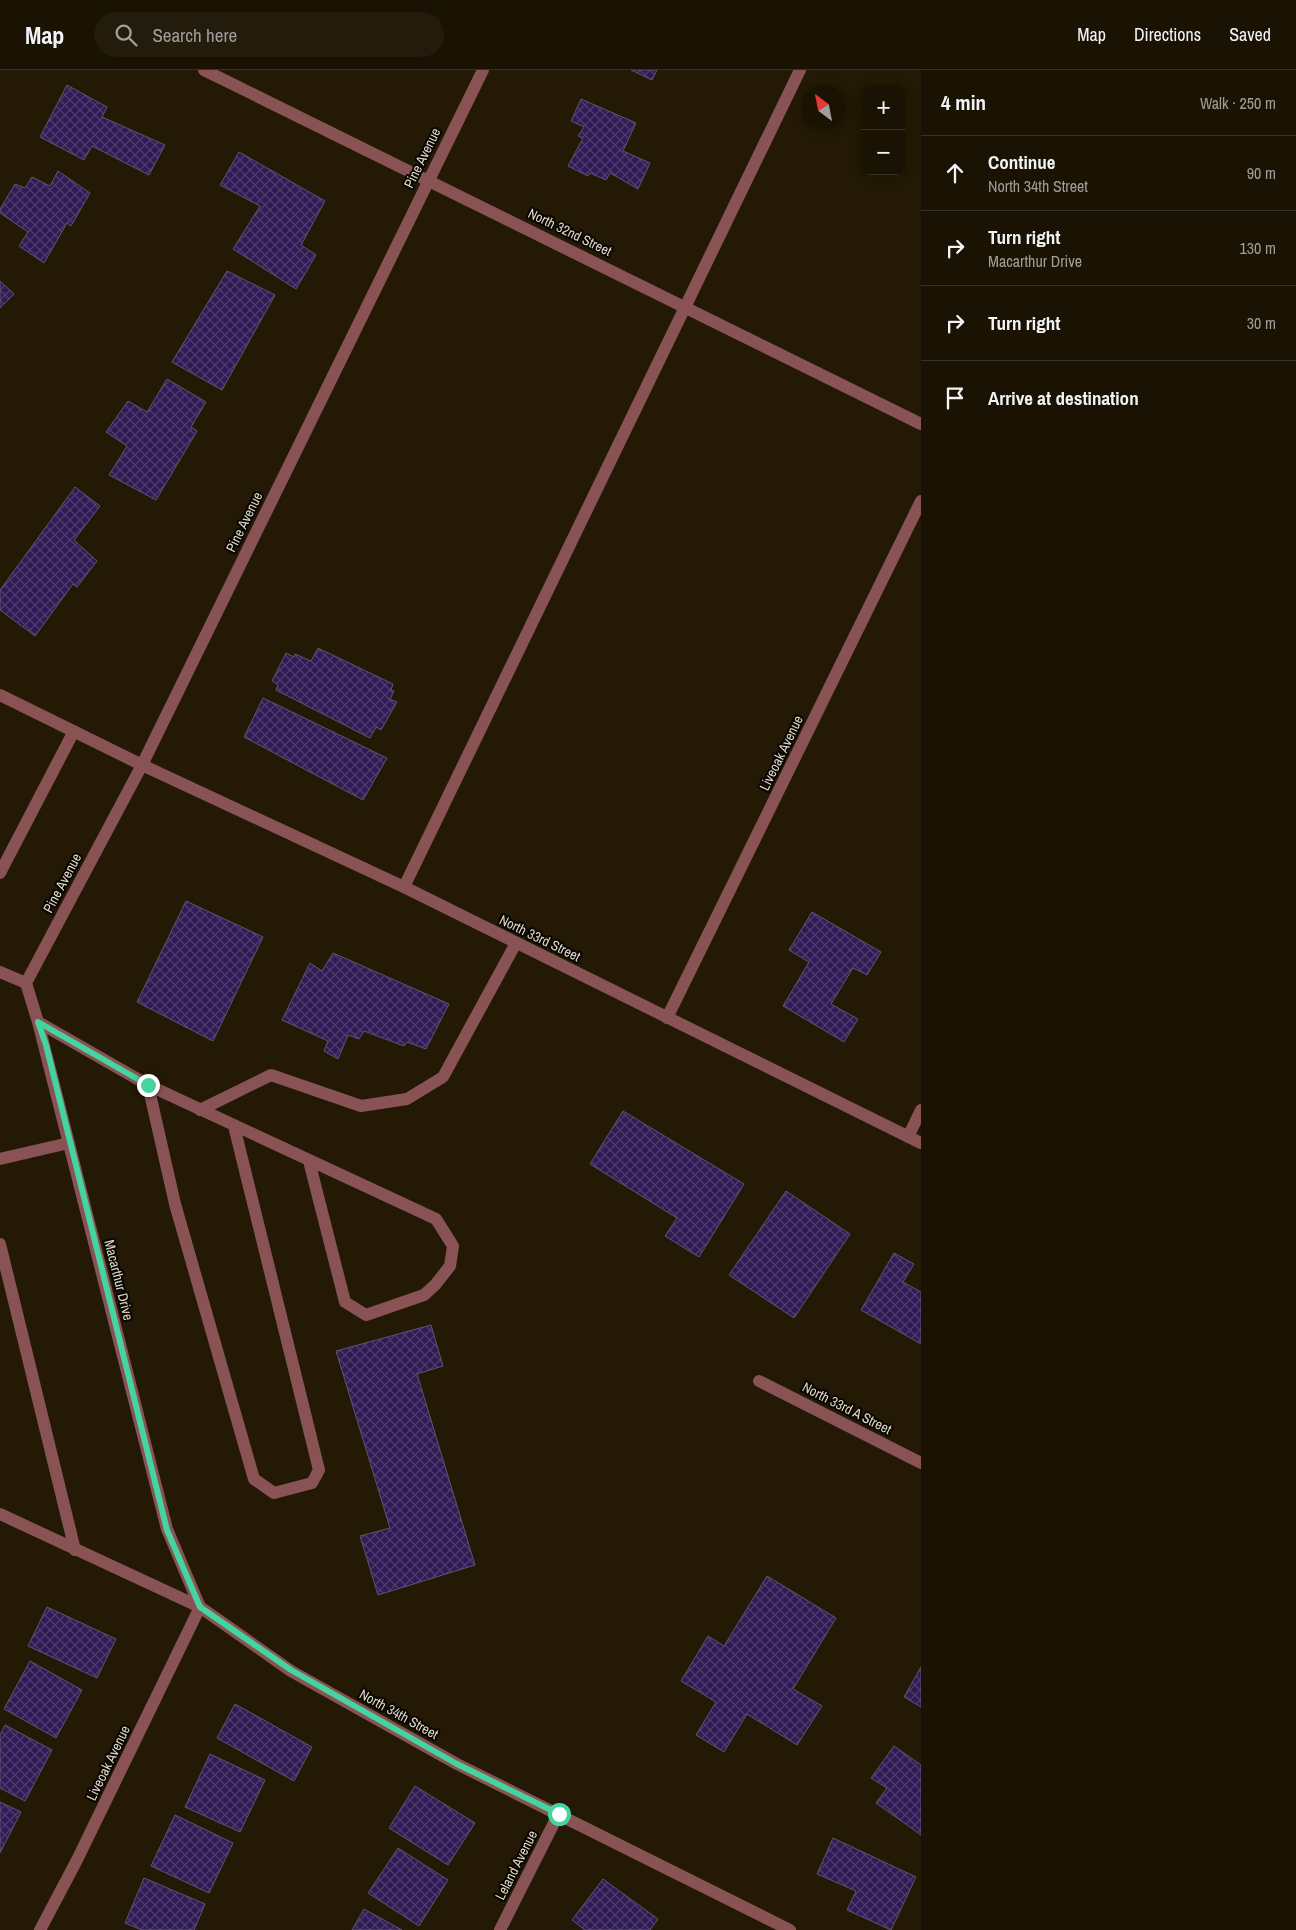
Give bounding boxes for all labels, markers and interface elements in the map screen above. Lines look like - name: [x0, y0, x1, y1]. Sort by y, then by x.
- search box: [94, 12, 444, 57]
- text: Map: [25, 19, 64, 51]
- icon: search: [112, 21, 140, 49]
- text: Search here: [152, 22, 237, 48]
- text: Map: [1077, 22, 1106, 47]
- text: Directions: [1134, 22, 1201, 47]
- text: Saved: [1229, 22, 1271, 47]
- north arrow: [801, 85, 846, 130]
- map controls: [861, 85, 906, 175]
- button: +: [861, 85, 906, 130]
- text: 4 min: [941, 88, 986, 117]
- text: Walk · 250 m: [1200, 92, 1276, 114]
- street label: Pine Avenue: [400, 125, 444, 191]
- button: −: [861, 130, 906, 175]
- text: Continue: [988, 149, 1056, 175]
- icon: ahead: [941, 159, 969, 187]
- text: 90 m: [1247, 162, 1276, 184]
- text: North 34th Street: [988, 175, 1088, 197]
- street label: North 32nd Street: [525, 204, 615, 260]
- text: Turn right: [988, 224, 1060, 250]
- icon: right: [941, 234, 969, 262]
- text: 130 m: [1240, 237, 1276, 259]
- text: Macarthur Drive: [988, 250, 1082, 272]
- icon: right: [941, 309, 969, 337]
- text: Turn right: [988, 310, 1060, 336]
- text: 30 m: [1247, 312, 1276, 334]
- icon: arrive: [941, 384, 969, 412]
- text: Arrive at destination: [988, 385, 1139, 411]
- street label: Pine Avenue: [222, 489, 266, 555]
- street label: Liveoak Avenue: [755, 712, 807, 794]
- street label: Pine Avenue: [39, 850, 85, 916]
- street label: North 33rd Street: [496, 911, 584, 965]
- route end: [137, 1074, 160, 1097]
- street label: Macarthur Drive: [100, 1238, 138, 1322]
- street label: North 33rd A Street: [799, 1378, 895, 1438]
- street label: North 34th Street: [356, 1685, 442, 1743]
- street label: Liveoak Avenue: [82, 1722, 134, 1804]
- route start: [548, 1803, 571, 1826]
- street label: Leland Avenue: [491, 1827, 541, 1903]

